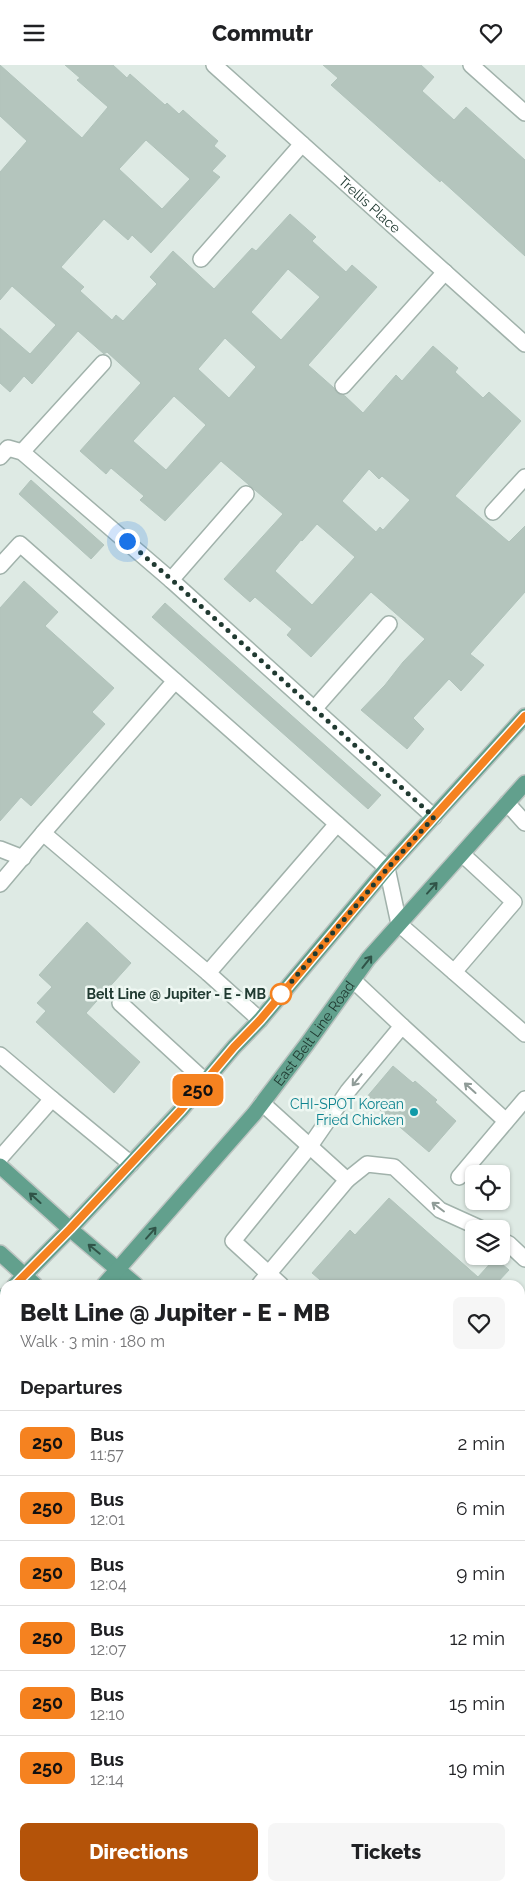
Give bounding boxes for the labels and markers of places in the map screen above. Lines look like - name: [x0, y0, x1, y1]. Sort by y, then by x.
- marker: Belt Line @ Jupiter - E - MB: [270, 983, 292, 1005]
- place label: Belt Line @ Jupiter - E - MB: [86, 986, 266, 1002]
- place label: CHI-SPOT Korean Fried Chicken: [290, 1096, 404, 1128]
- marker: CHI-SPOT Korean Fried Chicken: [408, 1106, 420, 1118]

